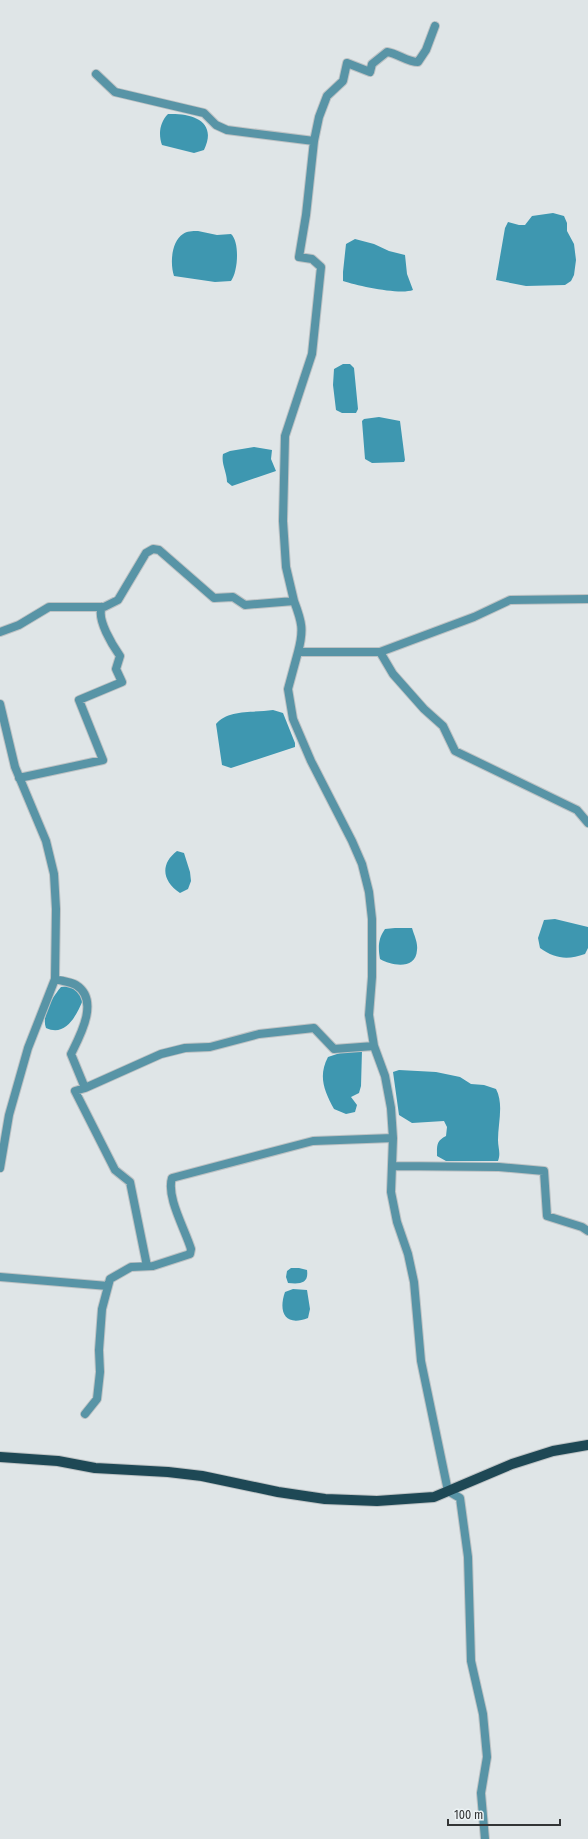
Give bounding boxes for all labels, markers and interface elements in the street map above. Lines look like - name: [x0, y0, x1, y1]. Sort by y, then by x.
- scale bar: [448, 1801, 560, 1827]
- text: 100 m: [454, 1808, 483, 1822]

